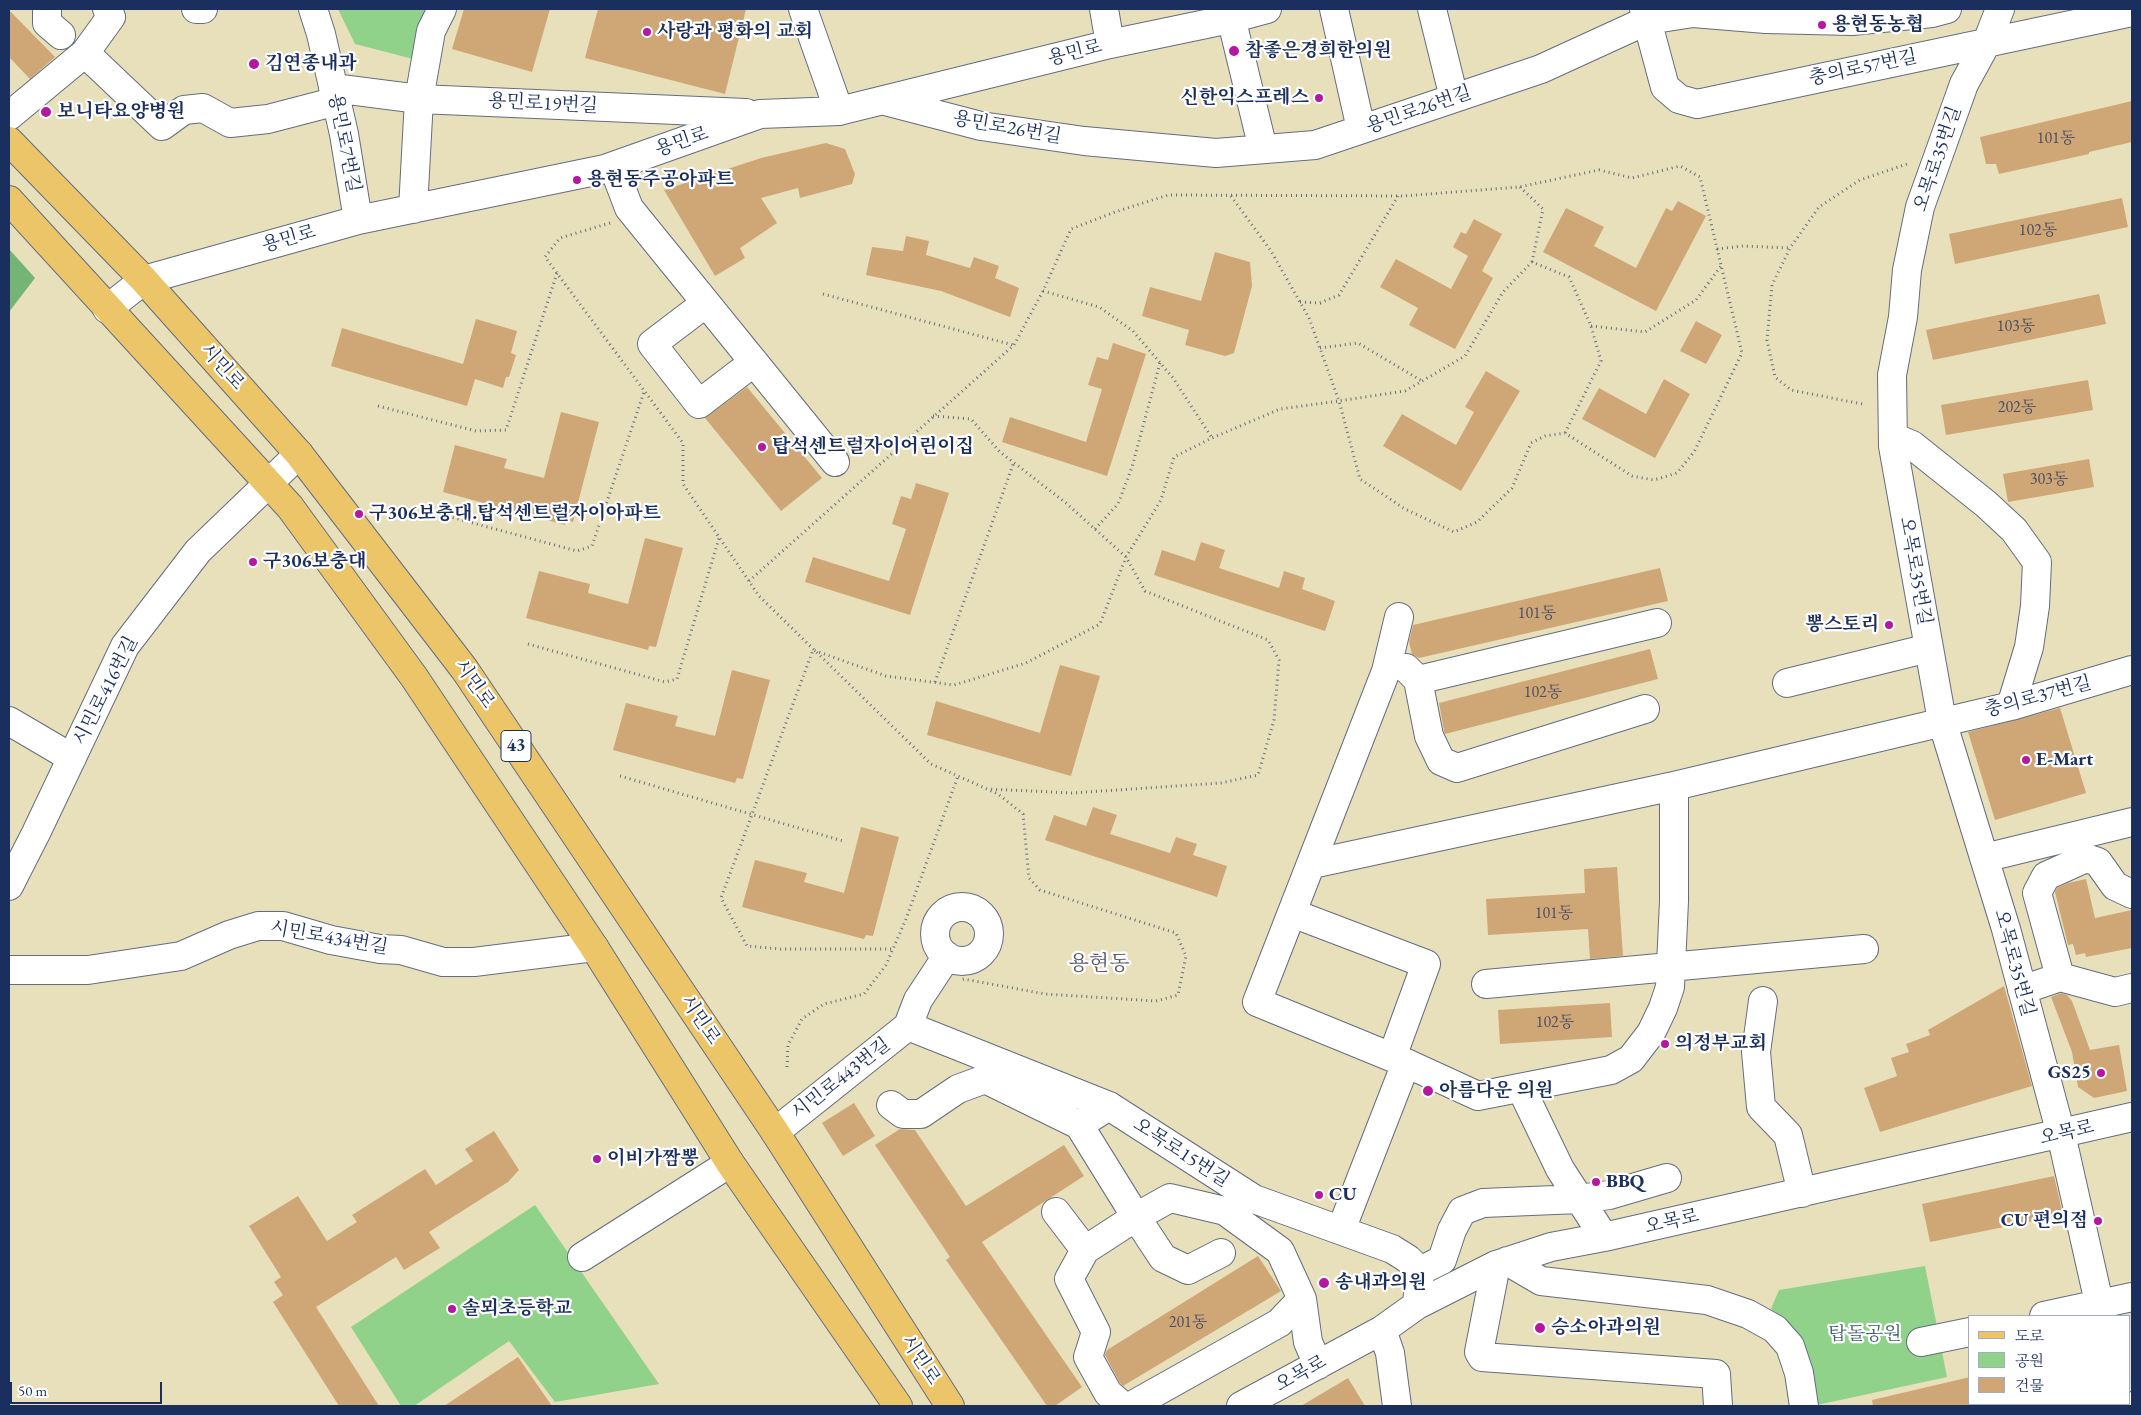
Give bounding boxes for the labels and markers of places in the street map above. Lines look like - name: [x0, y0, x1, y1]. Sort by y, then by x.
- place label: 용현동농협: [1832, 14, 1924, 36]
- marker: 용현동농협: [1816, 19, 1828, 31]
- place label: 사랑과 평화의 교회: [657, 21, 813, 43]
- marker: 사랑과 평화의 교회: [641, 26, 653, 38]
- place label: 참좋은경희한의원: [1245, 40, 1392, 62]
- marker: 참좋은경희한의원: [1227, 44, 1241, 58]
- place label: 김연종내과: [265, 53, 357, 75]
- marker: 김연종내과: [247, 57, 261, 71]
- place label: 신한익스프레스: [1181, 87, 1309, 109]
- marker: 신한익스프레스: [1313, 92, 1325, 104]
- place label: 보니타요양병원: [57, 101, 185, 123]
- marker: 보니타요양병원: [39, 105, 53, 119]
- place label: 용현동주공아파트: [587, 169, 734, 191]
- marker: 용현동주공아파트: [571, 174, 583, 186]
- place label: 탑석센트럴자이어린이집: [772, 436, 974, 458]
- marker: 탑석센트럴자이어린이집: [756, 441, 768, 453]
- place label: 구306보충대.탑석센트럴자이아파트: [369, 503, 661, 525]
- marker: 구306보충대.탑석센트럴자이아파트: [353, 508, 365, 520]
- place label: 구306보충대: [263, 551, 367, 573]
- marker: 구306보충대: [247, 556, 259, 568]
- place label: 뽕스토리: [1806, 614, 1879, 636]
- marker: 뽕스토리: [1883, 619, 1895, 631]
- place label: E-Mart: [2036, 749, 2093, 771]
- marker: E-Mart: [2020, 754, 2032, 766]
- place label: 의정부교회: [1675, 1033, 1767, 1055]
- marker: 의정부교회: [1659, 1038, 1671, 1050]
- place label: GS25: [2048, 1062, 2091, 1084]
- marker: GS25: [2095, 1067, 2107, 1079]
- place label: 아름다운 의원: [1439, 1080, 1554, 1102]
- marker: 아름다운 의원: [1421, 1084, 1435, 1098]
- place label: 이비가짬뽕: [607, 1148, 699, 1170]
- marker: 이비가짬뽕: [591, 1153, 603, 1165]
- place label: BBQ: [1606, 1171, 1644, 1193]
- marker: BBQ: [1590, 1176, 1602, 1188]
- place label: CU: [1329, 1184, 1357, 1206]
- marker: CU: [1313, 1189, 1325, 1201]
- place label: CU 편의점: [2001, 1210, 2088, 1232]
- marker: CU 편의점: [2092, 1215, 2104, 1227]
- place label: 송내과의원: [1335, 1272, 1427, 1294]
- marker: 송내과의원: [1317, 1276, 1331, 1290]
- place label: 솔뫼초등학교: [462, 1298, 572, 1320]
- marker: 솔뫼초등학교: [446, 1303, 458, 1315]
- place label: 승소아과의원: [1551, 1317, 1661, 1339]
- marker: 승소아과의원: [1533, 1321, 1547, 1335]

